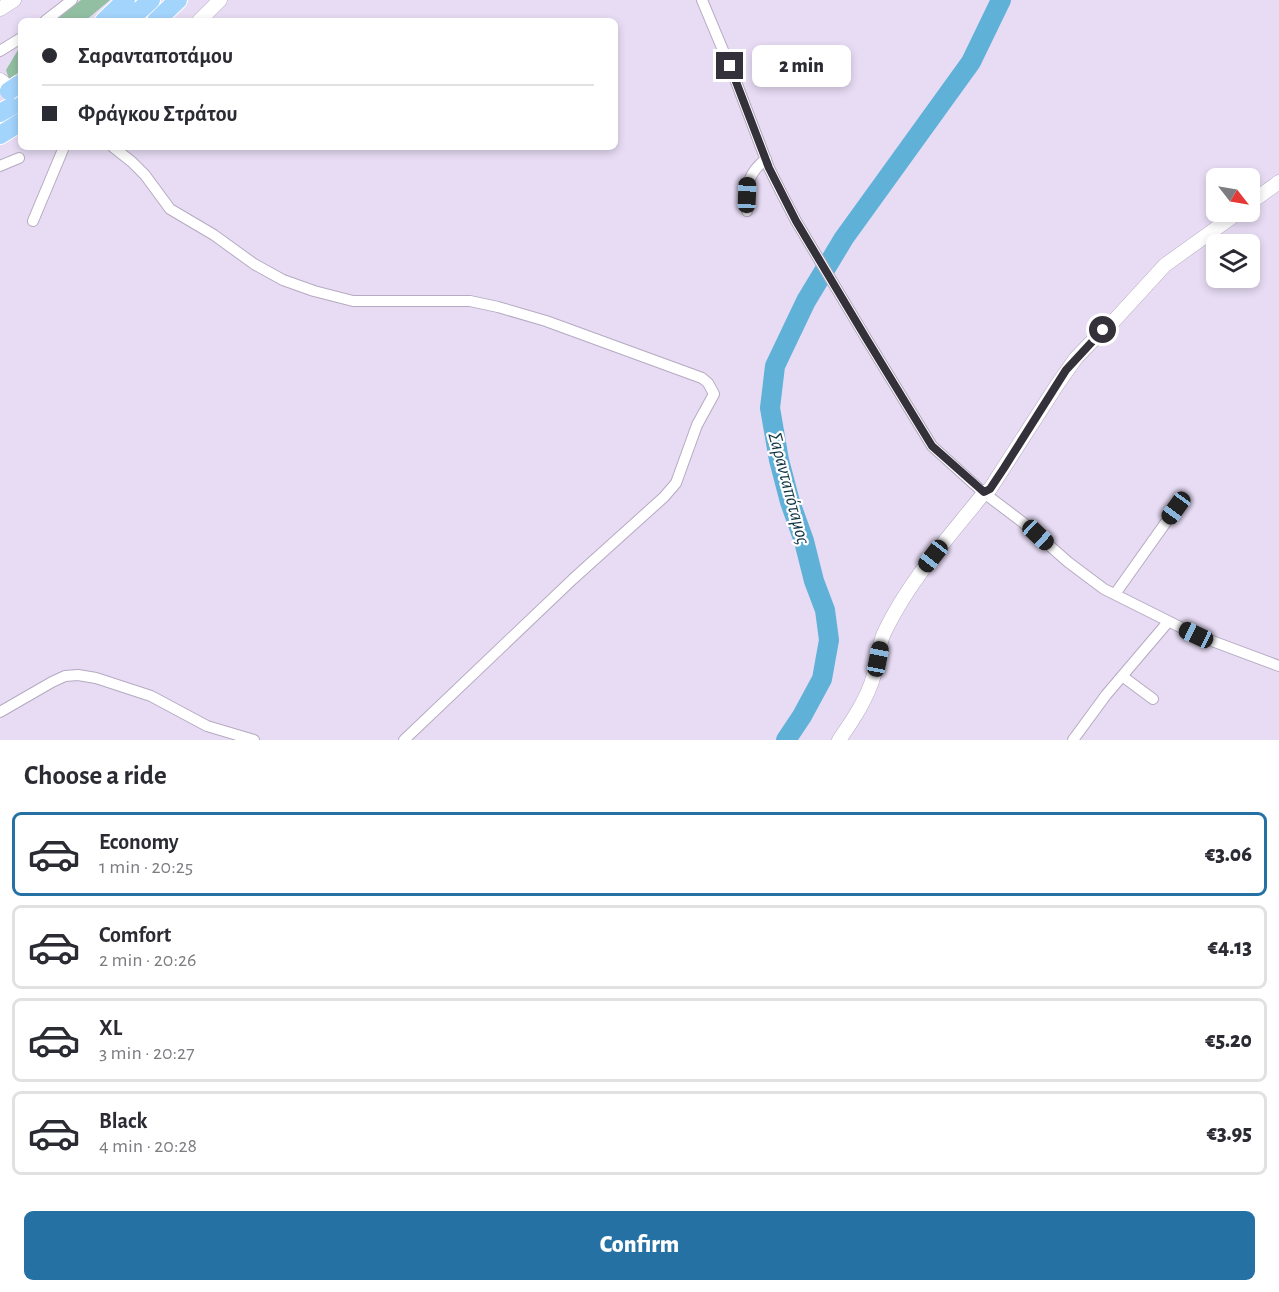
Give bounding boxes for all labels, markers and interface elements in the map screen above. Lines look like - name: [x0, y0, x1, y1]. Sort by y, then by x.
- text: Σαρανταποτάμου: [78, 45, 233, 67]
- callout: 2 min: [751, 45, 850, 87]
- route end: [716, 52, 743, 79]
- text: 2 min: [779, 56, 824, 76]
- text: Φράγκου Στράτου: [78, 103, 238, 125]
- north arrow: [1206, 168, 1260, 222]
- map controls: [1206, 168, 1260, 288]
- car: [737, 177, 757, 213]
- button: layers: [1206, 234, 1260, 288]
- route start: [1089, 316, 1116, 343]
- water label: Σαρανταπόταμος: [764, 430, 814, 547]
- car: [1158, 488, 1194, 528]
- car: [1019, 516, 1057, 554]
- car: [915, 536, 951, 576]
- car: [1176, 619, 1216, 651]
- car: [866, 640, 890, 678]
- text: Choose a ride: [24, 762, 167, 789]
- icon: car: [27, 827, 81, 881]
- text: Economy: [99, 831, 179, 853]
- text: €3.06: [1205, 843, 1252, 865]
- text: 1 min · 20:25: [99, 857, 193, 877]
- icon: car: [27, 920, 81, 974]
- text: Comfort: [99, 924, 171, 946]
- text: €4.13: [1208, 936, 1252, 958]
- text: 2 min · 20:26: [99, 950, 196, 970]
- icon: car: [27, 1013, 81, 1067]
- text: XL: [99, 1017, 122, 1039]
- text: €5.20: [1205, 1029, 1252, 1051]
- text: 3 min · 20:27: [99, 1043, 195, 1063]
- icon: car: [27, 1106, 81, 1160]
- text: Black: [99, 1110, 147, 1132]
- text: €3.95: [1207, 1122, 1252, 1144]
- text: 4 min · 20:28: [99, 1136, 197, 1156]
- button: Confirm: [24, 1211, 1255, 1280]

